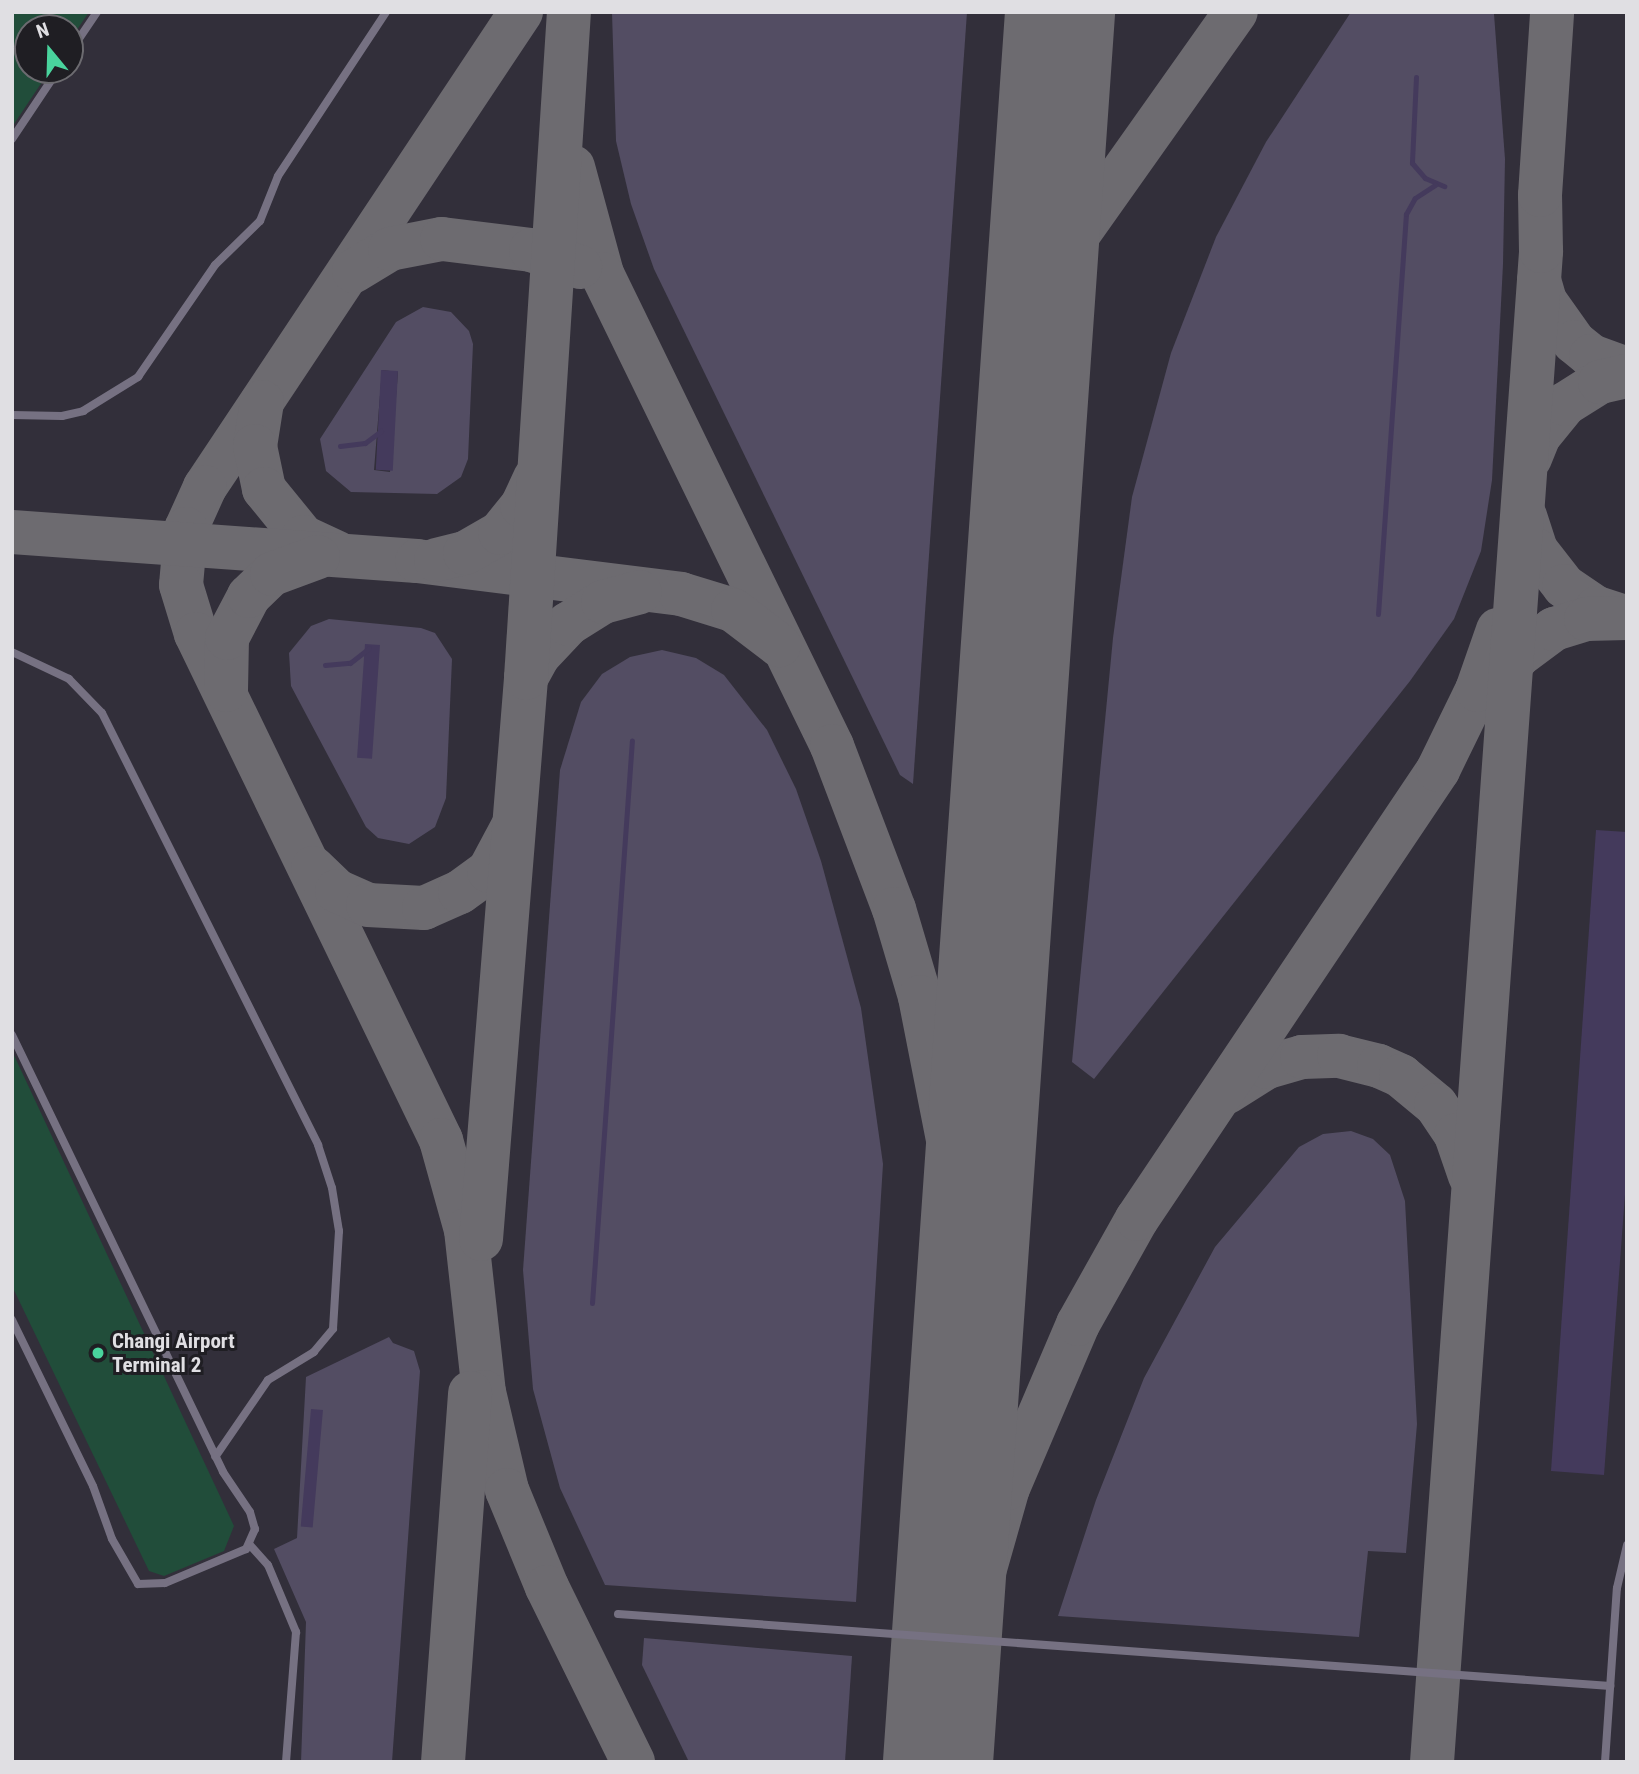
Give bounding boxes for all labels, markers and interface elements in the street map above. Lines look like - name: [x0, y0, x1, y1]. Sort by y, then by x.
- north arrow: [14, 14, 84, 84]
- text: N: [33, 18, 52, 43]
- place label: Changi Airport Terminal 2: [112, 1328, 235, 1378]
- marker: Changi Airport Terminal 2: [90, 1345, 106, 1361]

